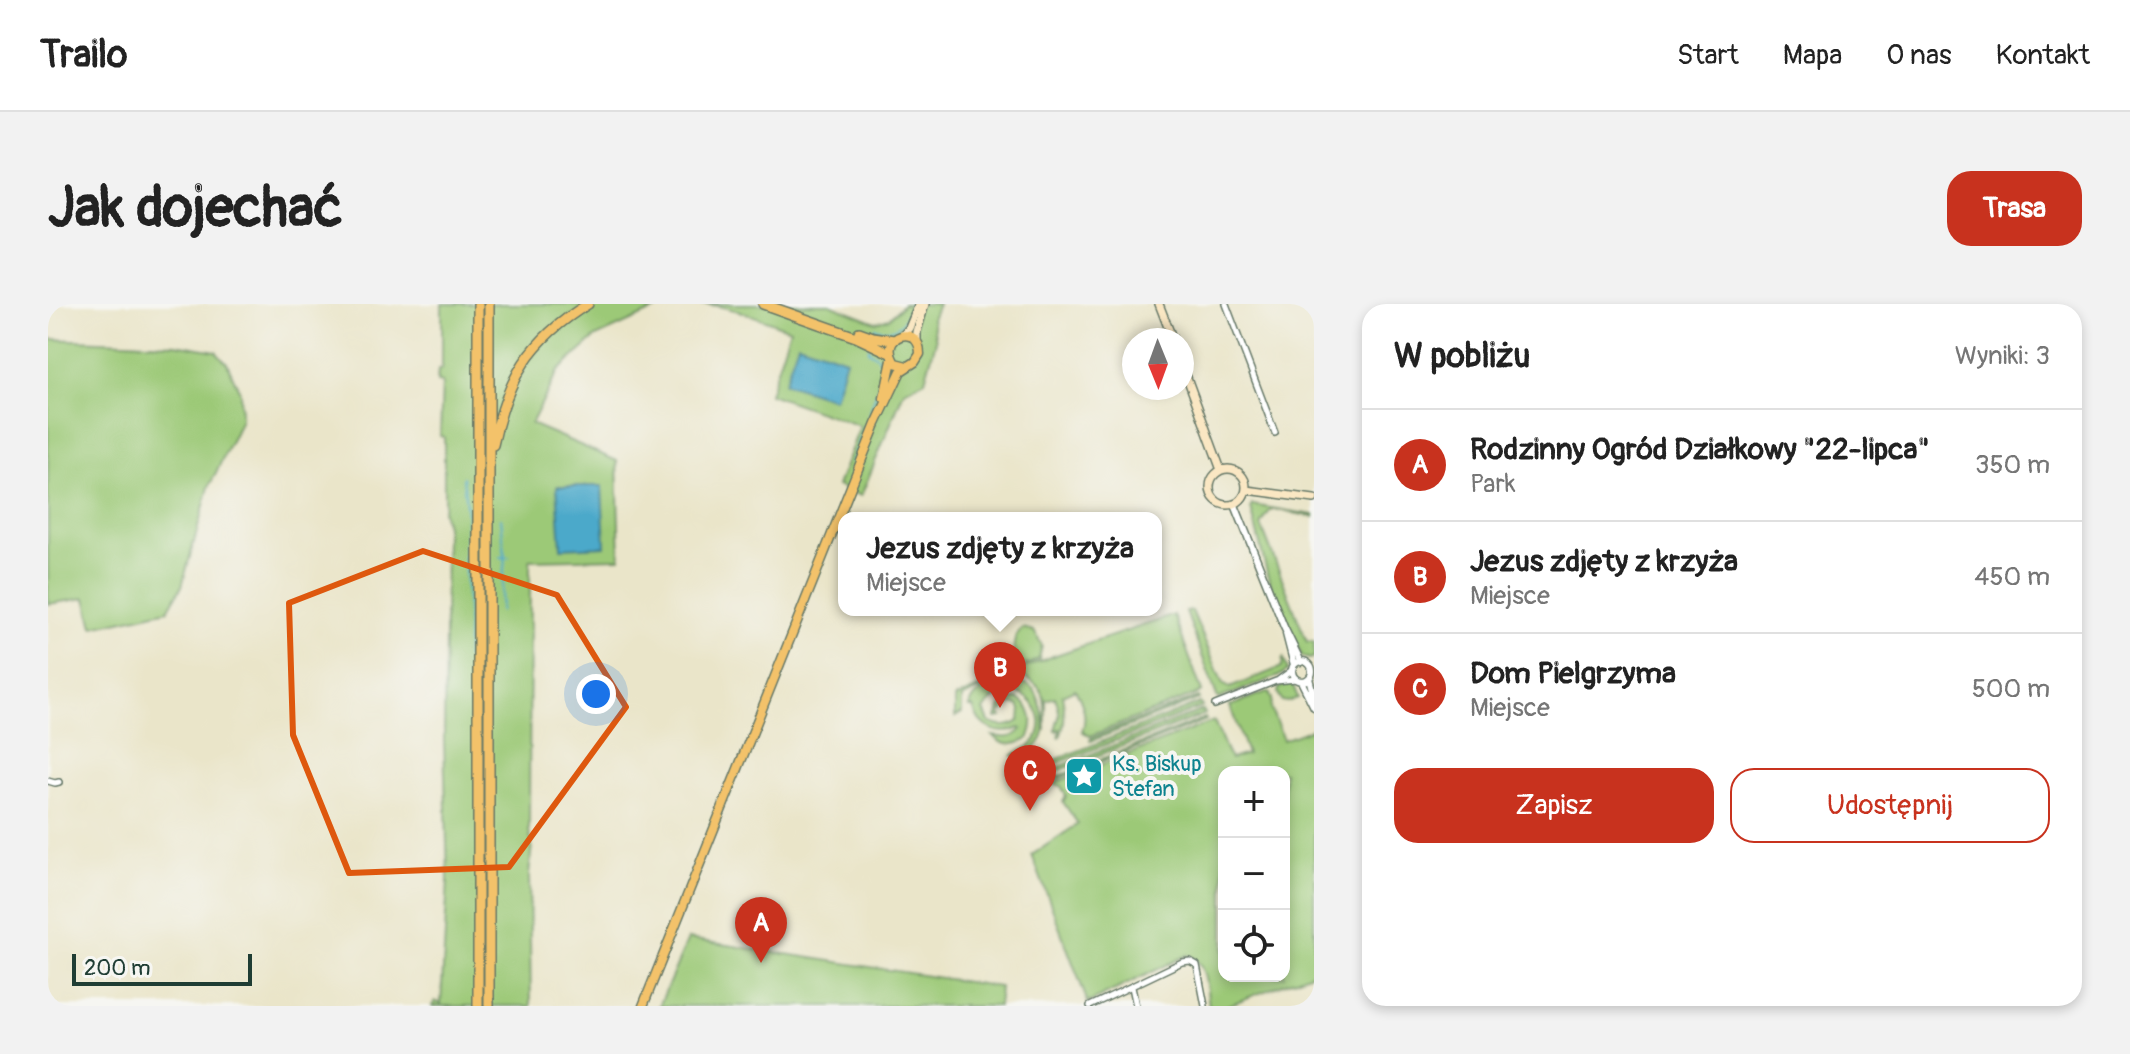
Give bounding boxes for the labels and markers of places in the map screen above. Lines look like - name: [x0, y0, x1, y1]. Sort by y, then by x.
- pin: B: [974, 642, 1026, 708]
- pin: C: [1004, 745, 1056, 811]
- place label: Ks. Biskup Stefan: [1112, 750, 1202, 803]
- place icon: Ks. Biskup Stefan: [1063, 755, 1105, 797]
- pin: A: [735, 897, 787, 963]

